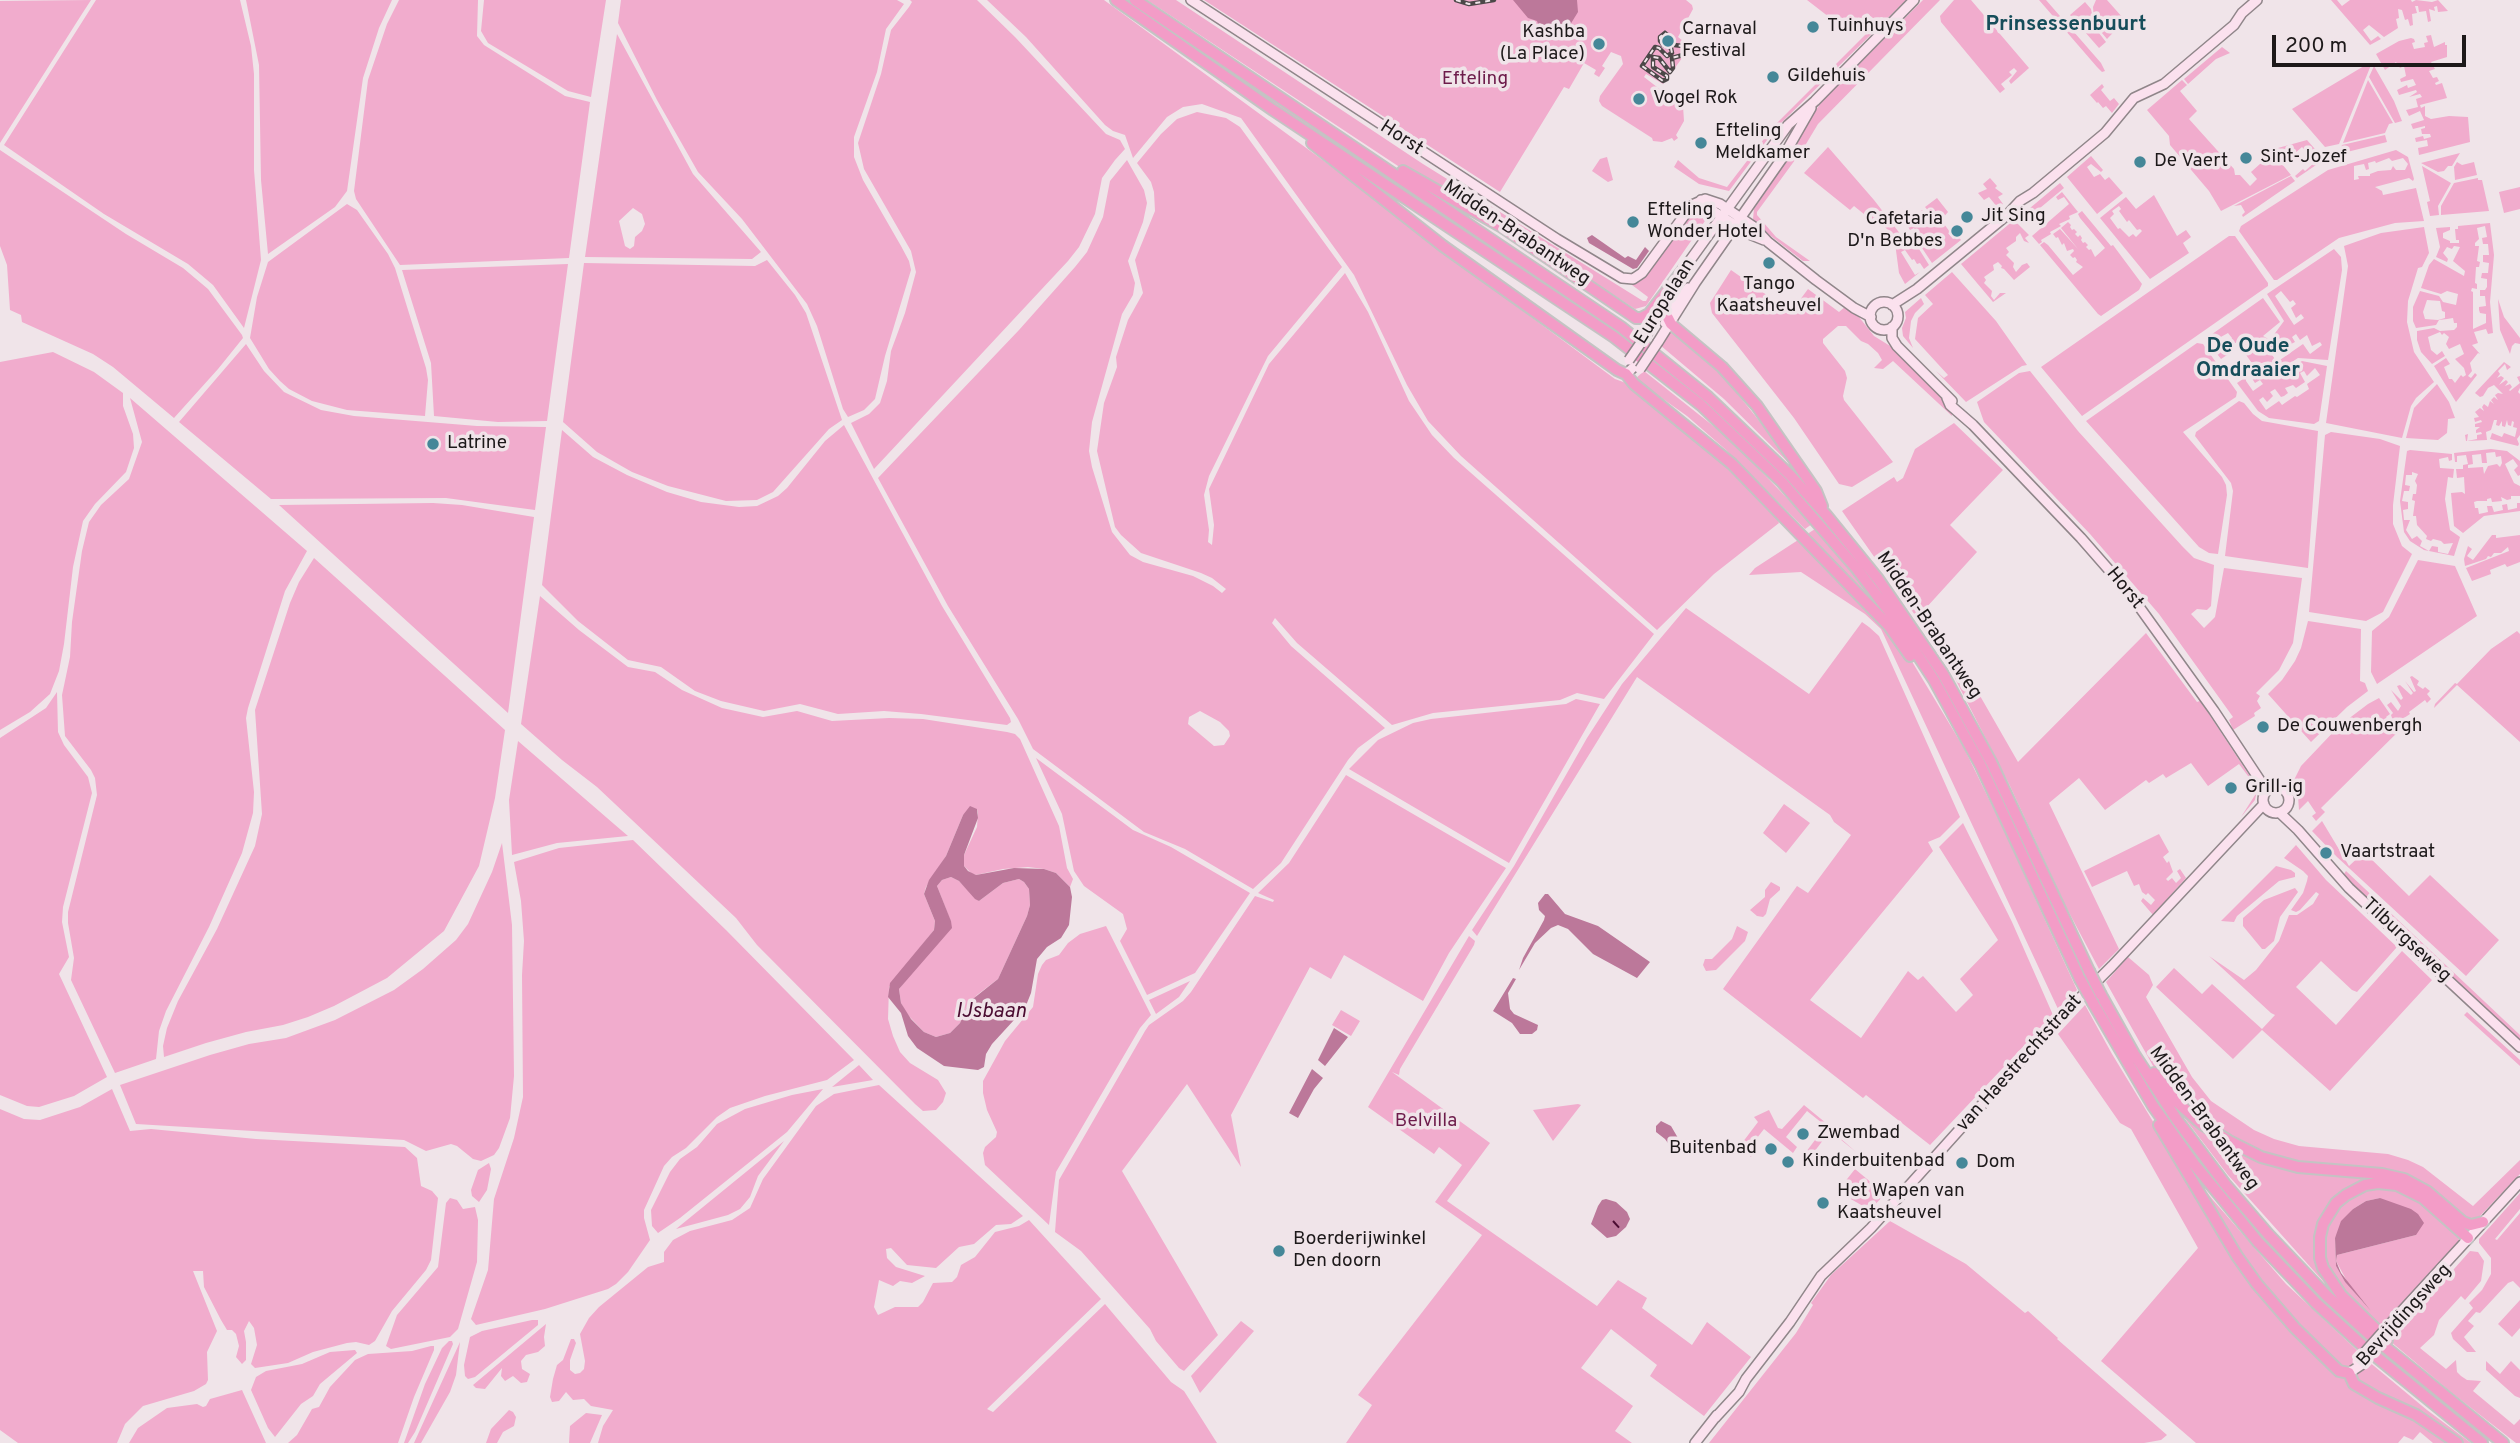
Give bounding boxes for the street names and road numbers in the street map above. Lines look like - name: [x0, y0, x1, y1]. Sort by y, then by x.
- street label: Horst: [1375, 117, 1427, 161]
- street label: Midden-Brabantweg: [1438, 176, 1594, 292]
- street label: Europalaan: [1631, 255, 1701, 349]
- street label: Midden-Brabantweg: [1870, 548, 1986, 704]
- street label: Horst: [2100, 564, 2148, 614]
- street label: Tilburgseweg: [2357, 894, 2455, 988]
- street label: van Haestrechtstraat: [1952, 991, 2088, 1137]
- street label: Midden-Brabantweg: [2143, 1043, 2263, 1195]
- street label: Bevrijdingsweg: [2353, 1260, 2457, 1372]

